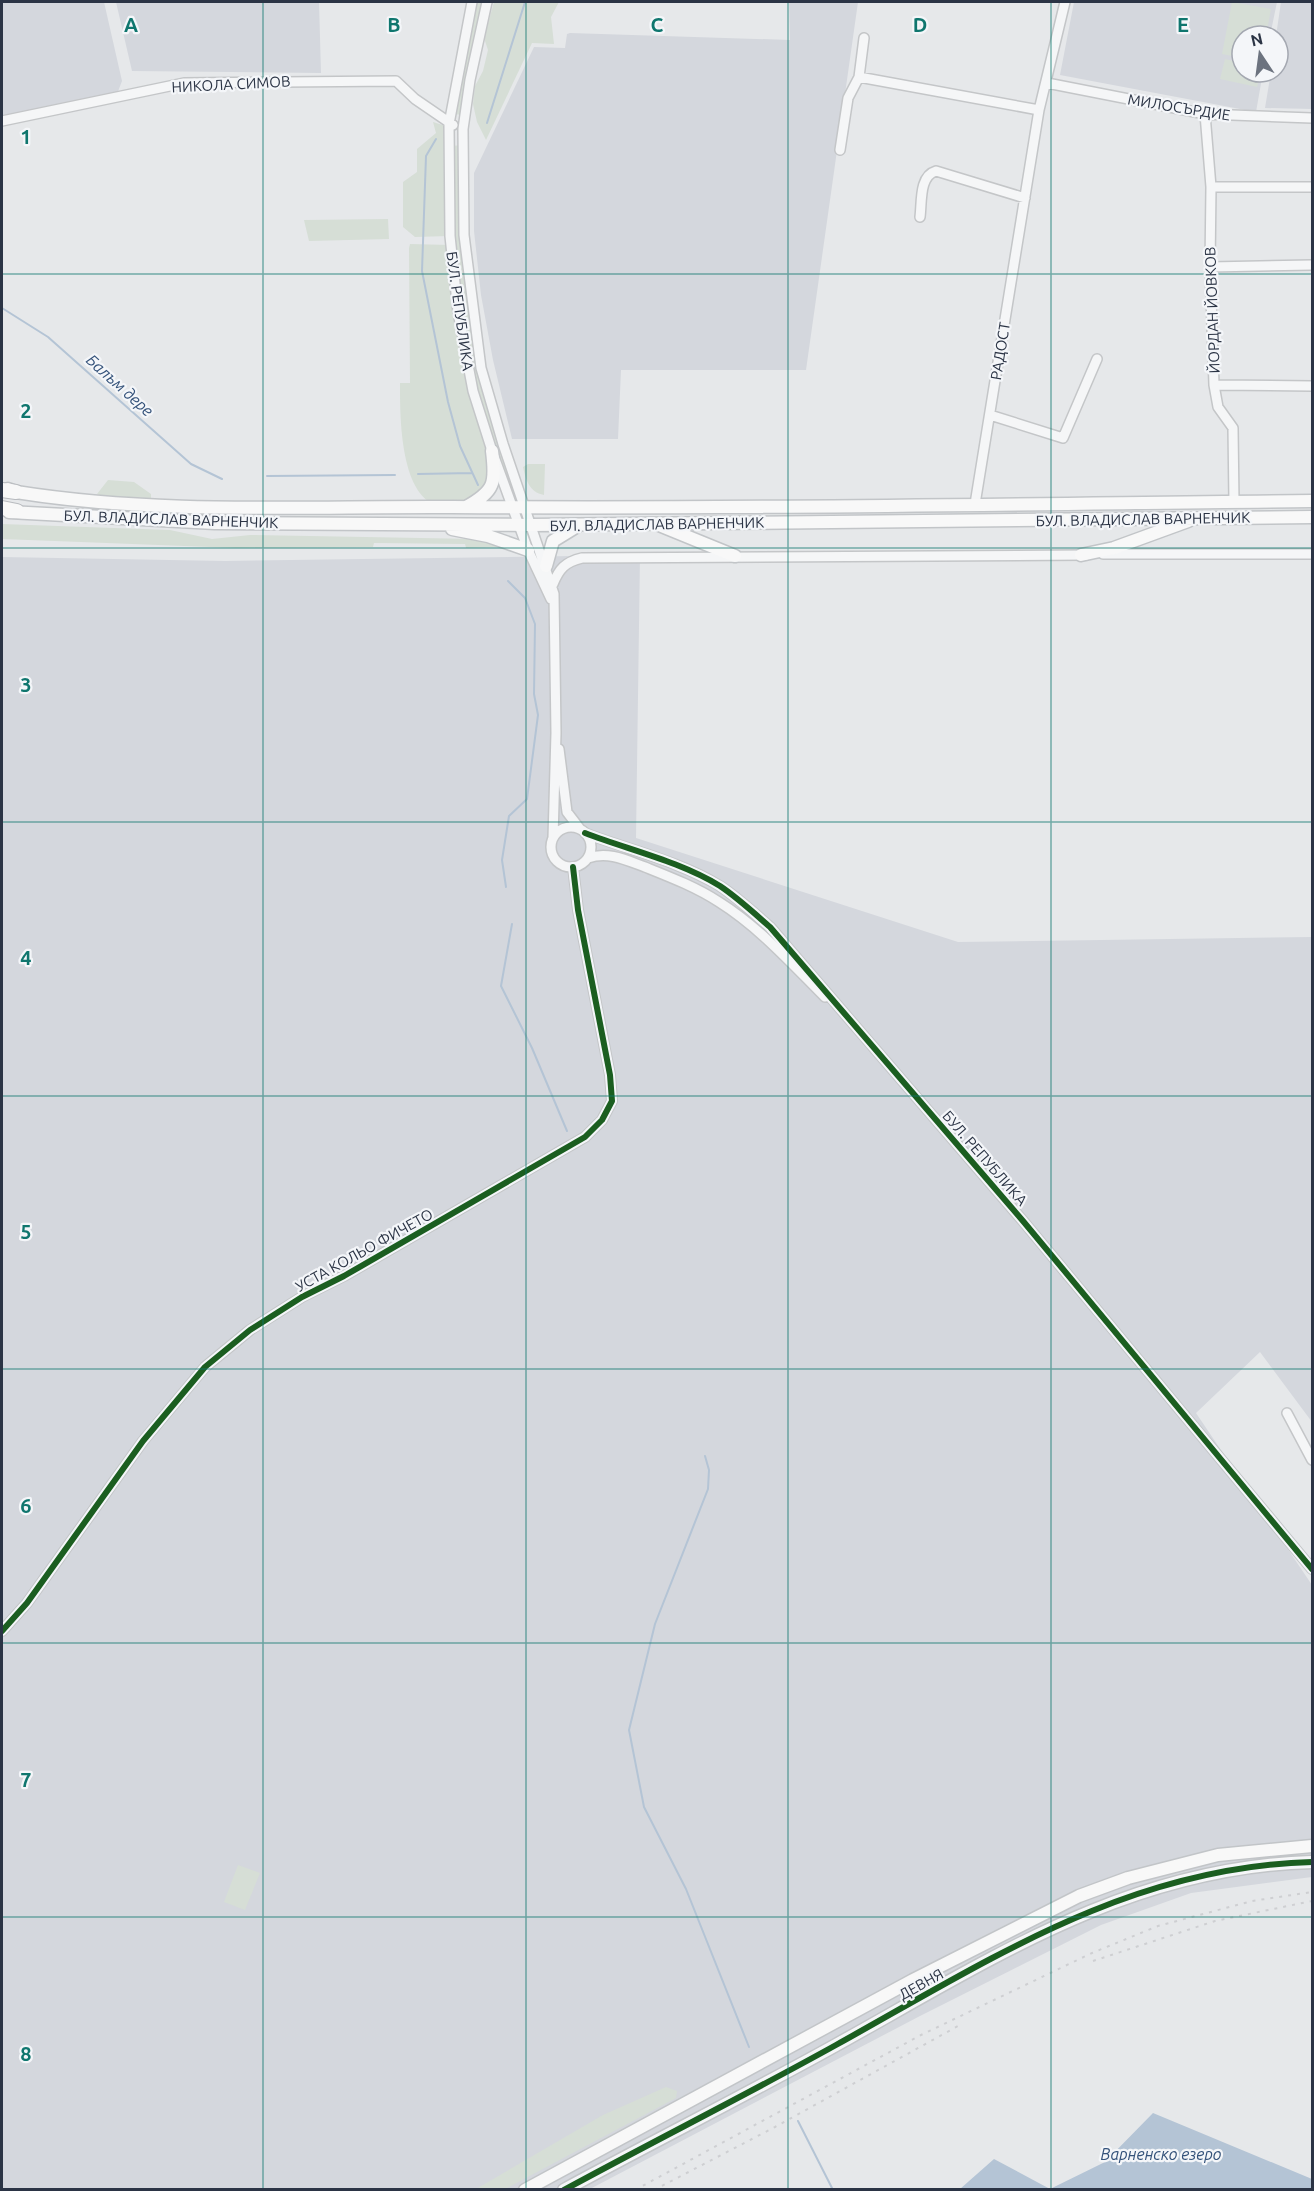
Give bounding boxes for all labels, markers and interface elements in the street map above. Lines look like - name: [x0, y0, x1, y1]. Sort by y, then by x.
- text: A: [124, 13, 138, 36]
- text: B: [387, 13, 401, 36]
- text: C: [651, 13, 664, 36]
- text: D: [913, 13, 927, 36]
- text: E: [1177, 13, 1189, 36]
- north arrow: [1230, 24, 1290, 84]
- text: N: [1249, 29, 1264, 49]
- street label: НИКОЛА СИМОВ: [171, 72, 291, 96]
- street label: МИЛОСЪРДИЕ: [1126, 90, 1232, 124]
- text: 1: [20, 125, 32, 148]
- street label: ЙОРДАН ЙОВКОВ: [1201, 246, 1223, 374]
- street label: БУЛ. РЕПУБЛИКА: [443, 250, 477, 372]
- street label: РАДОСТ: [987, 320, 1013, 381]
- water label: Балъм дере: [83, 350, 157, 420]
- text: 2: [20, 399, 32, 422]
- street label: БУЛ. ВЛАДИСЛАВ ВАРНЕНЧИК: [63, 507, 279, 531]
- street label: БУЛ. ВЛАДИСЛАВ ВАРНЕНЧИК: [1036, 509, 1250, 529]
- street label: БУЛ. ВЛАДИСЛАВ ВАРНЕНЧИК: [550, 514, 764, 534]
- text: 3: [20, 673, 32, 696]
- text: 4: [20, 946, 32, 969]
- street label: БУЛ. РЕПУБЛИКА: [939, 1107, 1031, 1209]
- street label: УСТА КОЛЬО ФИЧЕТО: [292, 1205, 436, 1295]
- text: 5: [20, 1220, 32, 1243]
- text: 6: [20, 1494, 32, 1517]
- text: 7: [20, 1768, 32, 1791]
- street label: ДЕВНЯ: [896, 1965, 946, 2003]
- text: 8: [20, 2042, 32, 2065]
- water label: Варненско езеро: [1101, 2145, 1222, 2163]

